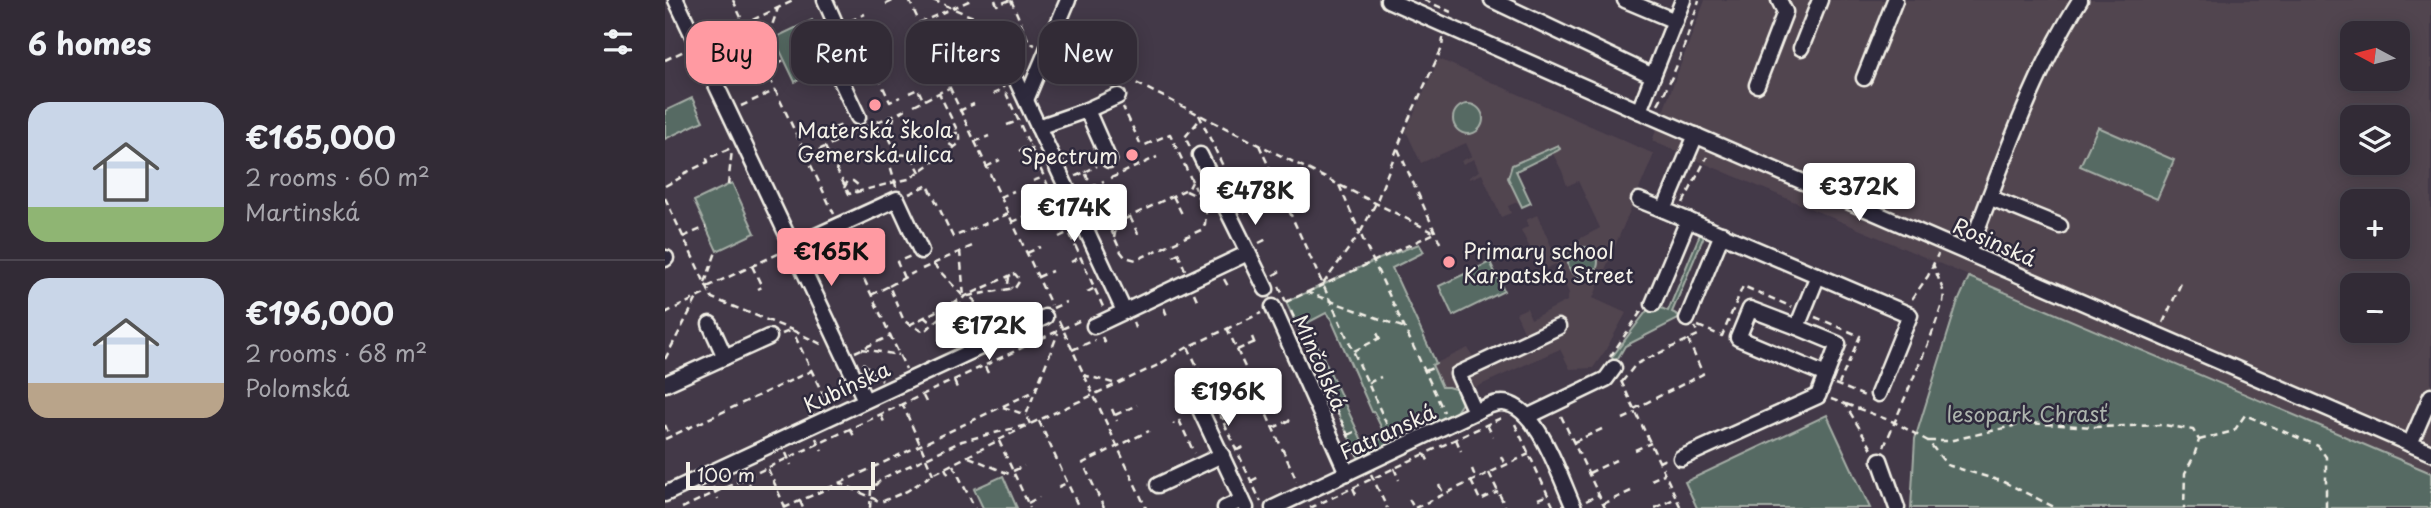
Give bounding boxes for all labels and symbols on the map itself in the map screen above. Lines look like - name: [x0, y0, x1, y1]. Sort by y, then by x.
- north arrow: [2340, 21, 2410, 91]
- marker: Materská škola Gemerská ulica: [867, 97, 883, 113]
- place label: Materská škola Gemerská ulica: [797, 113, 953, 169]
- place label: Spectrum: [1021, 139, 1118, 171]
- marker: Spectrum: [1124, 147, 1140, 163]
- pin: €372K: [1810, 164, 1908, 223]
- pin: €478K: [1206, 168, 1304, 227]
- pin: €174K: [1025, 184, 1123, 244]
- street label: Rosinská: [1948, 208, 2042, 274]
- pin: €165K: [782, 229, 880, 288]
- place label: Primary school Karpatská Street: [1463, 234, 1634, 290]
- marker: Primary school Karpatská Street: [1441, 254, 1457, 270]
- pin: €172K: [940, 302, 1038, 362]
- street label: Minčolská: [1286, 309, 1356, 415]
- street label: Kubínska: [797, 352, 895, 420]
- pin: €196K: [1179, 368, 1277, 428]
- street label: Fatranská: [1334, 395, 1440, 467]
- park label: lesopark Chrasť: [1946, 397, 2108, 429]
- scale bar: [686, 459, 875, 491]

